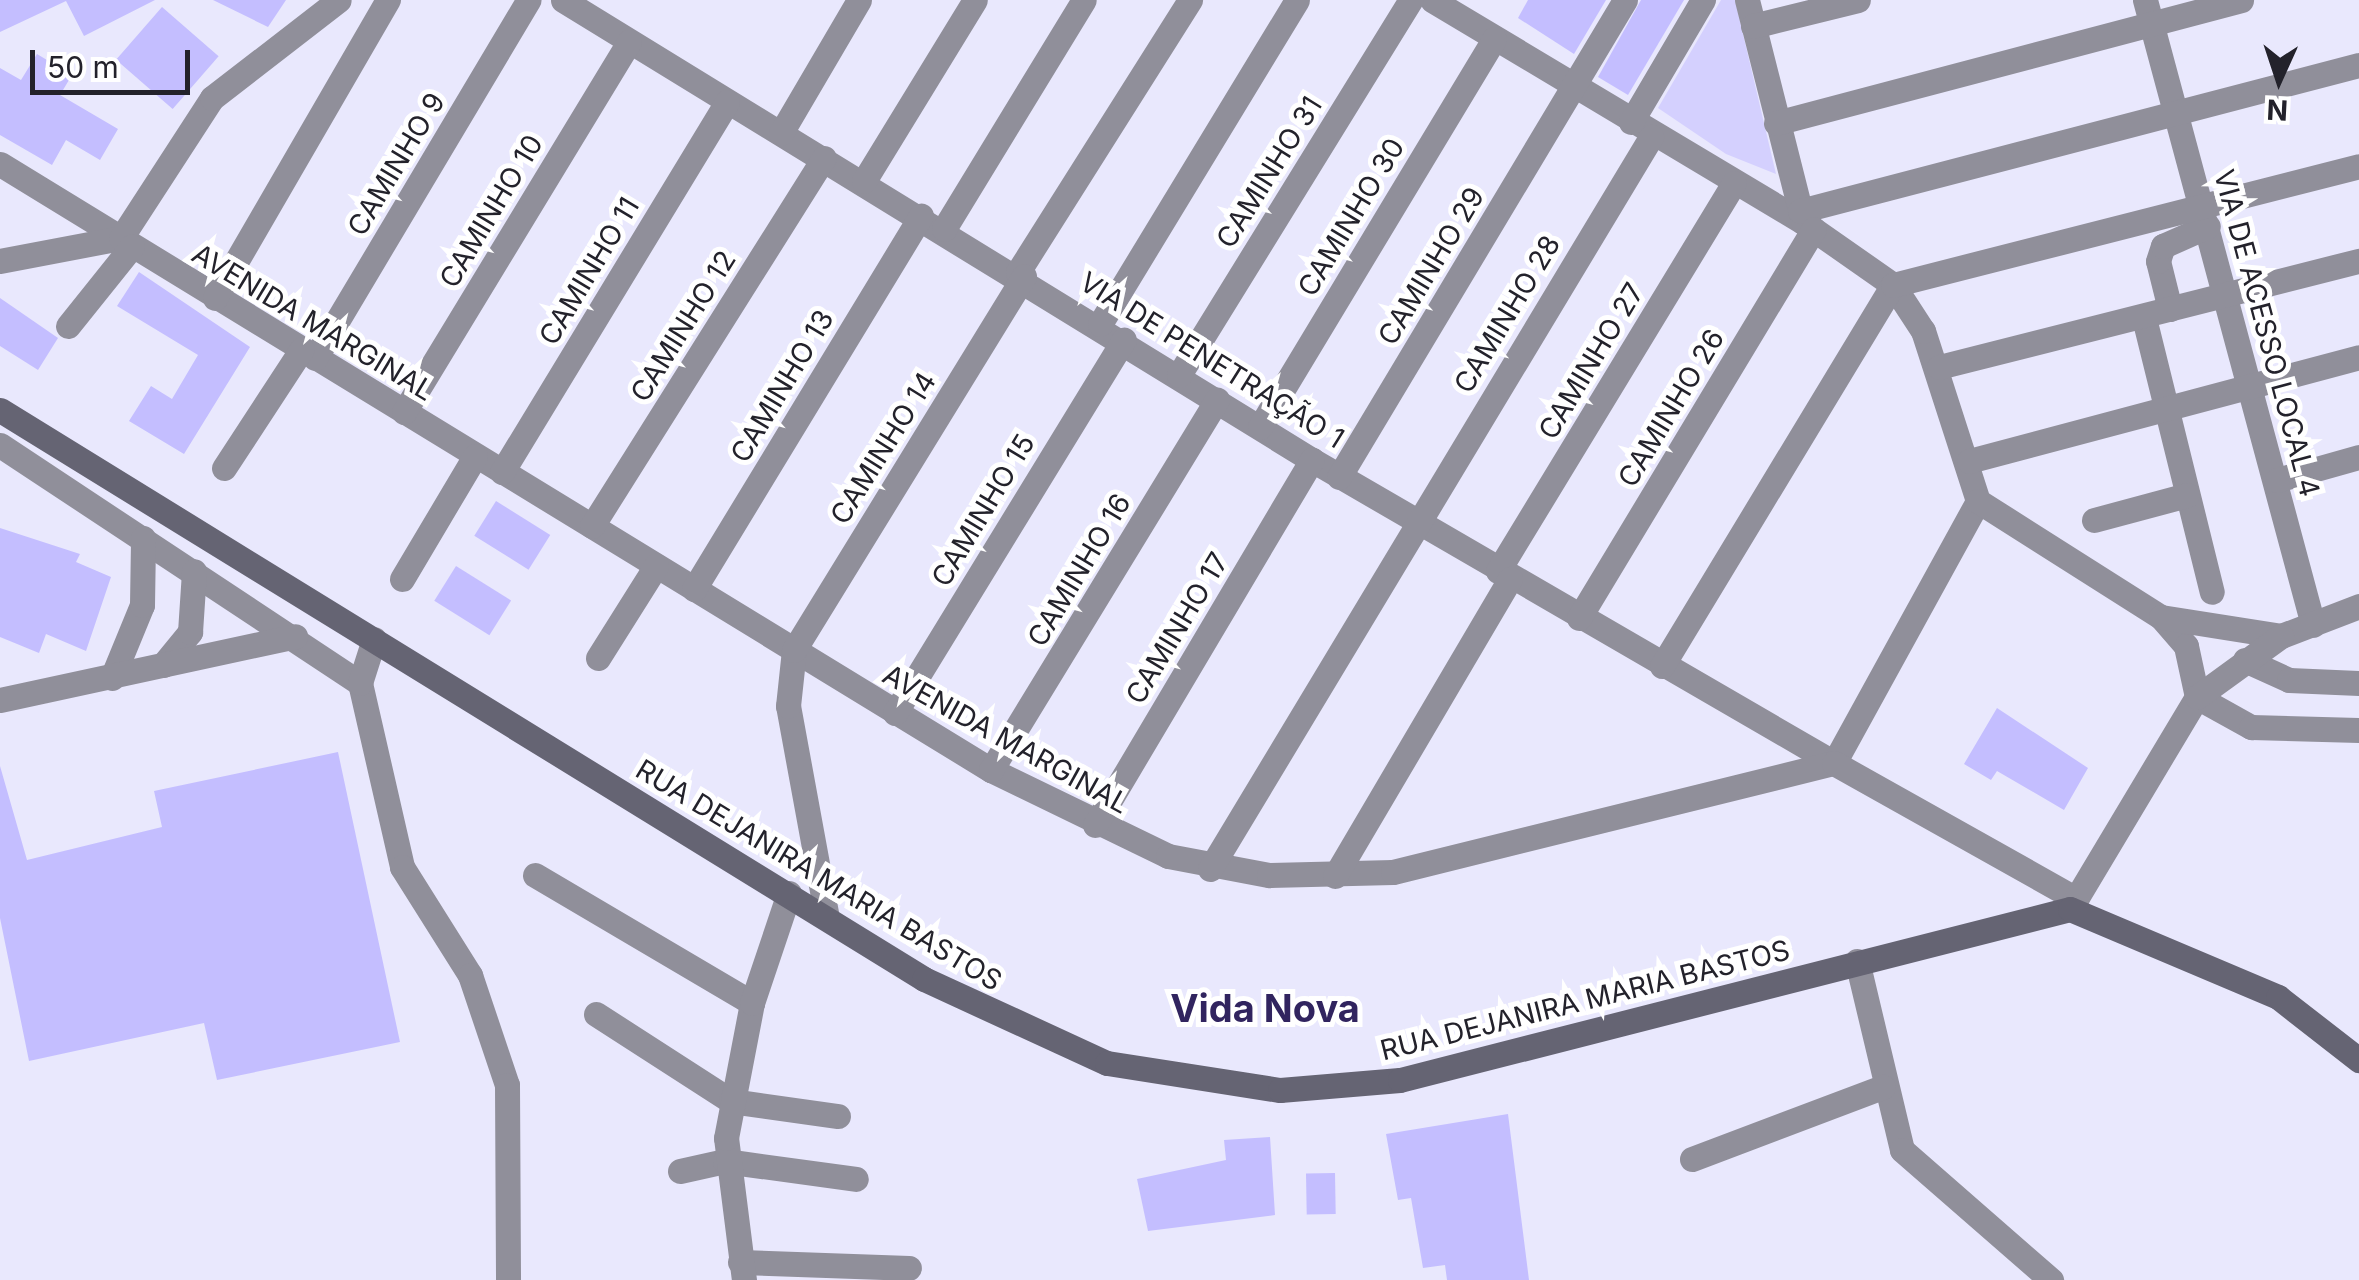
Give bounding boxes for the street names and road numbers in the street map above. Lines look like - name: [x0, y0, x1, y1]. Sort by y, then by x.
- street label: CAMINHO 9: [340, 87, 452, 241]
- street label: CAMINHO 31: [1209, 90, 1329, 254]
- street label: CAMINHO 10: [432, 129, 550, 293]
- street label: CAMINHO 30: [1291, 132, 1411, 302]
- street label: VIA DE ACESSO LOCAL 4: [2207, 166, 2327, 500]
- street label: CAMINHO 29: [1371, 181, 1491, 351]
- street label: CAMINHO 11: [532, 191, 646, 351]
- street label: CAMINHO 28: [1447, 229, 1567, 399]
- street label: AVENIDA MARGINAL: [186, 237, 440, 407]
- street label: CAMINHO 12: [623, 244, 743, 408]
- street label: VIA DE PENETRAÇÃO 1: [1074, 265, 1350, 455]
- street label: CAMINHO 27: [1531, 277, 1651, 445]
- street label: CAMINHO 13: [723, 304, 841, 468]
- street label: CAMINHO 26: [1611, 323, 1731, 493]
- street label: CAMINHO 14: [823, 366, 943, 530]
- street label: CAMINHO 15: [924, 428, 1042, 592]
- street label: CAMINHO 16: [1020, 488, 1138, 652]
- street label: CAMINHO 17: [1119, 546, 1235, 710]
- street label: AVENIDA MARGINAL: [877, 657, 1135, 821]
- street label: RUA DEJANIRA MARIA BASTOS: [630, 752, 1008, 998]
- street label: RUA DEJANIRA MARIA BASTOS: [1377, 933, 1793, 1067]

